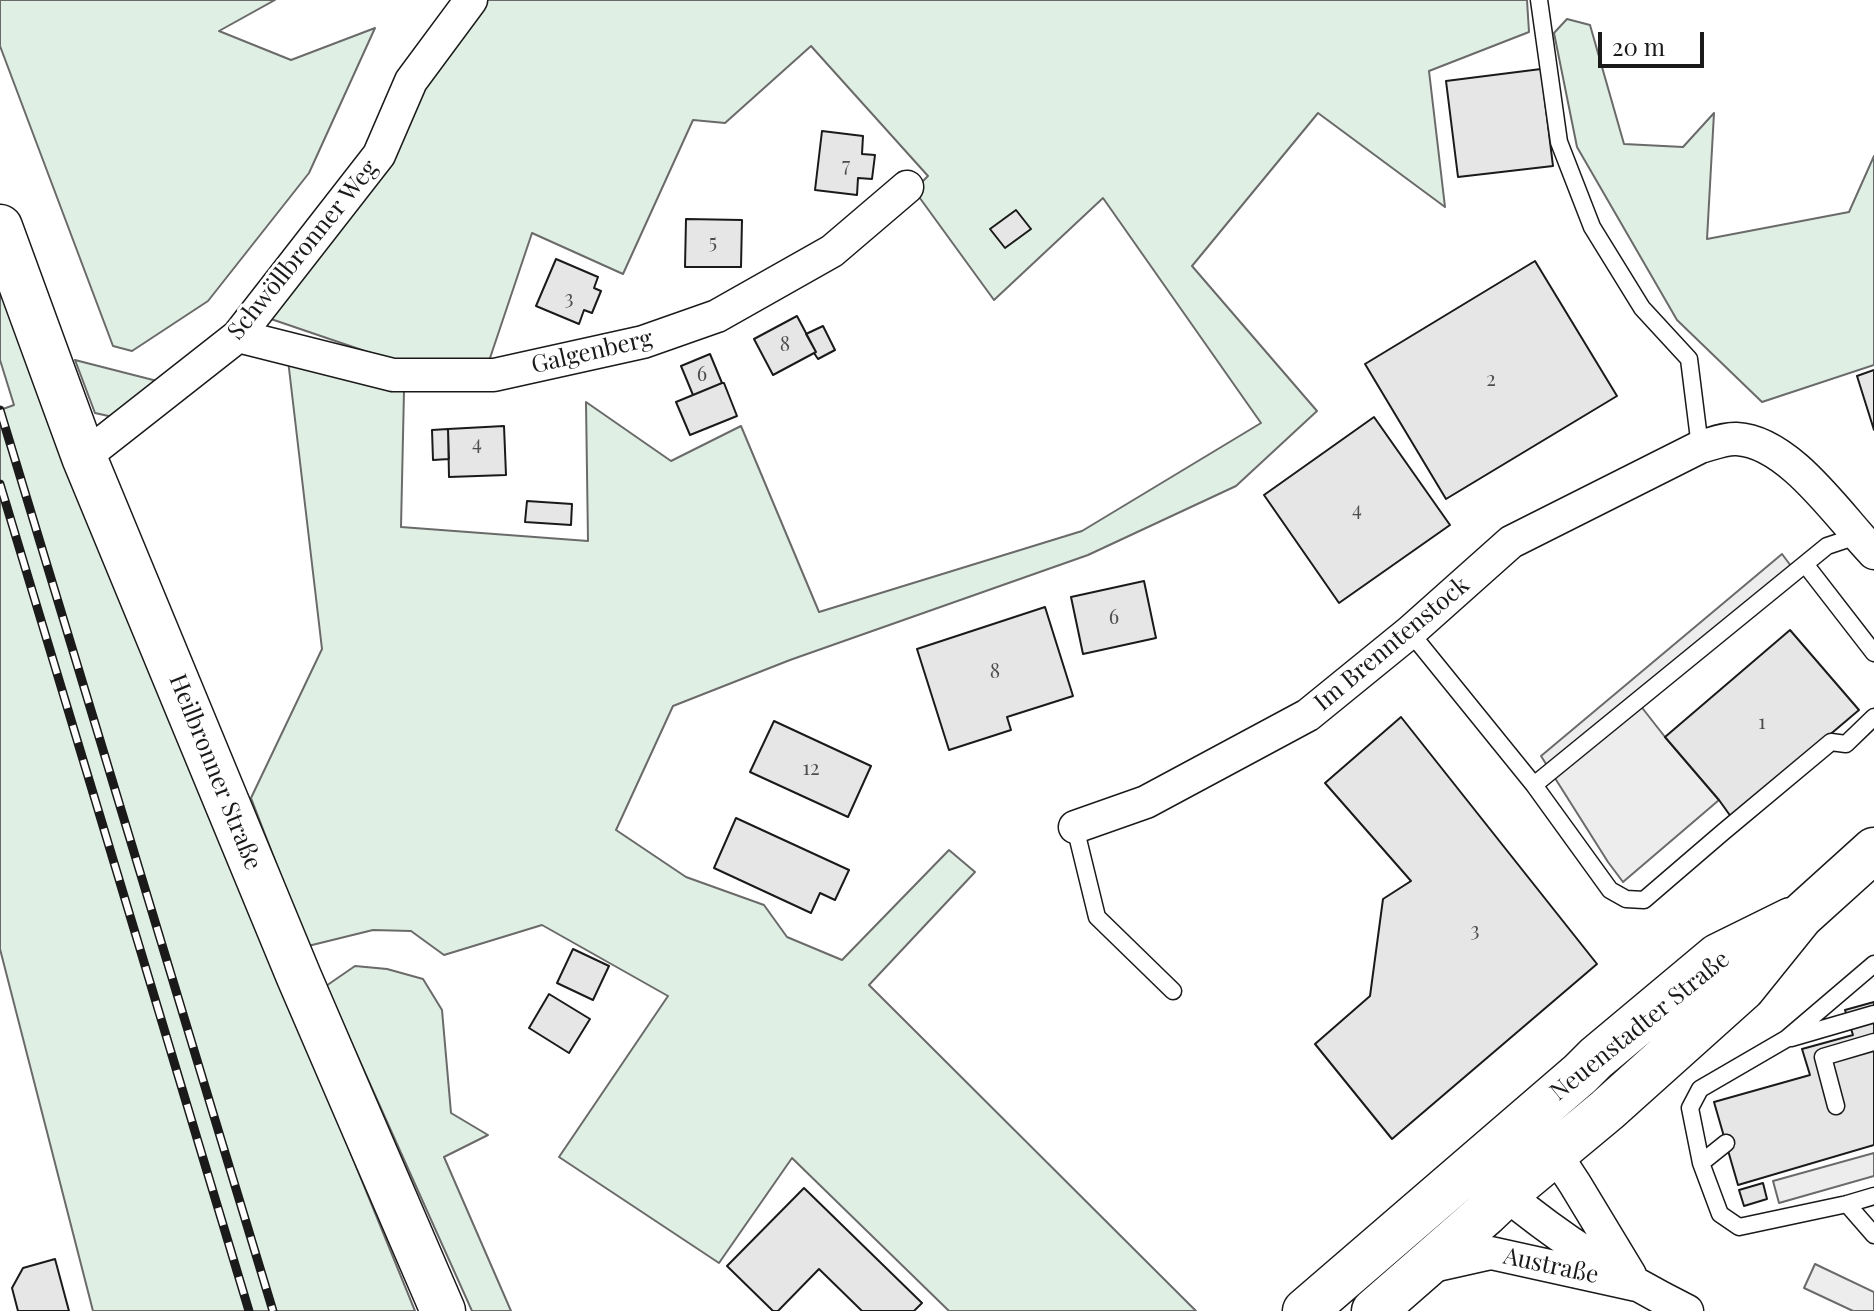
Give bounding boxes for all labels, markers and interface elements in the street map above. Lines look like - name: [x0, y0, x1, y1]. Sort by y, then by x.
- scale bar: [1602, 16, 1708, 66]
- text: 20 m: [1612, 30, 1665, 62]
- street label: Schwöllbronner Weg: [222, 154, 384, 346]
- house number: 7: [842, 154, 850, 178]
- house number: 5: [709, 231, 717, 255]
- house number: 3: [564, 287, 574, 311]
- street label: Galgenberg: [529, 324, 655, 380]
- house number: 8: [780, 333, 790, 357]
- house number: 6: [697, 363, 707, 387]
- house number: 2: [1486, 368, 1496, 392]
- house number: 4: [472, 432, 482, 456]
- house number: 4: [1352, 498, 1362, 522]
- street label: Im Brenntenstock: [1309, 571, 1475, 717]
- house number: 6: [1109, 606, 1119, 630]
- house number: 8: [990, 660, 1000, 684]
- street label: Heilbronner Straße: [163, 670, 267, 874]
- house number: 1: [1758, 711, 1766, 735]
- house number: 12: [803, 757, 819, 781]
- house number: 3: [1470, 919, 1480, 943]
- street label: Neuenstadter Straße: [1545, 945, 1735, 1107]
- street label: Austraße: [1501, 1242, 1601, 1290]

